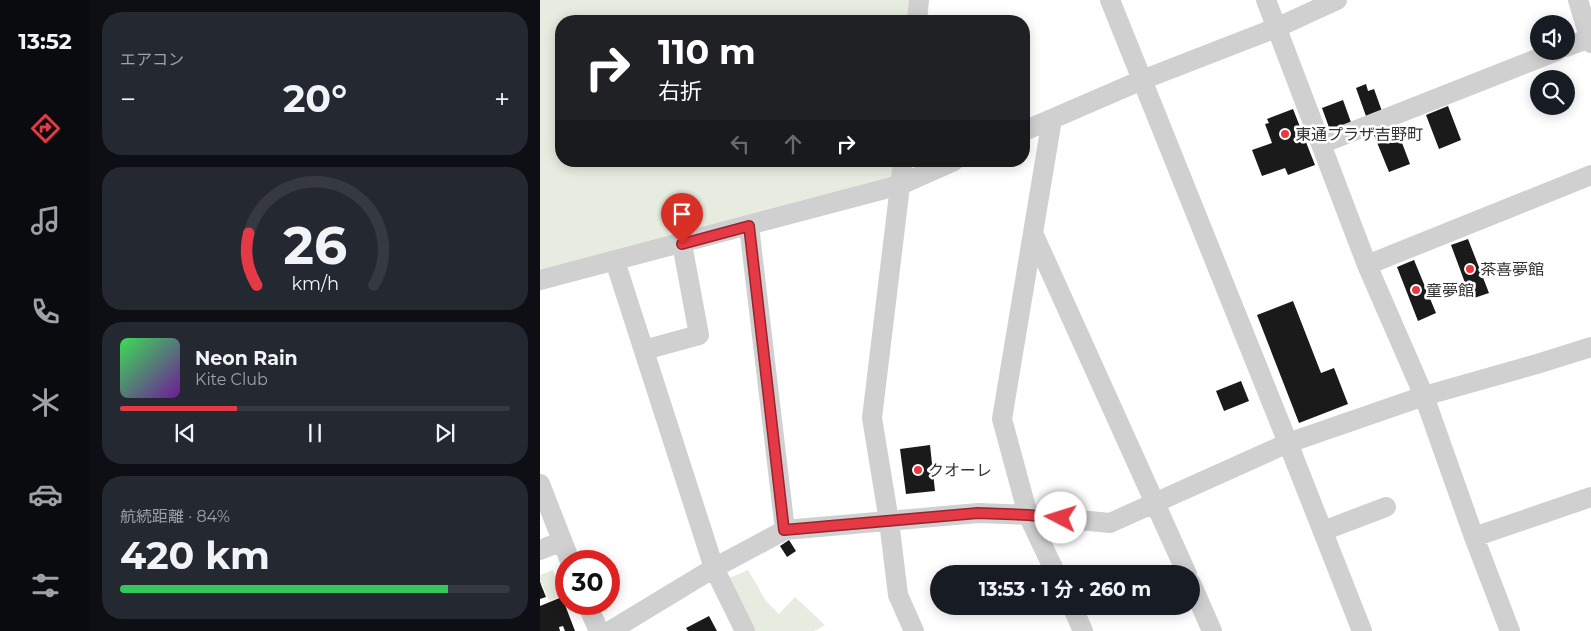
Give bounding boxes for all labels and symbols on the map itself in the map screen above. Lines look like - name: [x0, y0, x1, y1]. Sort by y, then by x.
- place label: 東通プラザ吉野町: [1295, 125, 1423, 144]
- marker: 東通プラザ吉野町: [1279, 128, 1291, 140]
- pin: [661, 193, 703, 244]
- place label: 茶喜夢館: [1480, 260, 1544, 279]
- marker: 茶喜夢館: [1464, 263, 1476, 275]
- place label: 童夢館: [1426, 281, 1474, 300]
- marker: 童夢館: [1410, 284, 1422, 296]
- place label: クオーレ: [928, 461, 992, 480]
- marker: クオーレ: [912, 464, 924, 476]
- position arrow: [1034, 491, 1086, 543]
- speed limit sign: 30: [555, 550, 620, 615]

